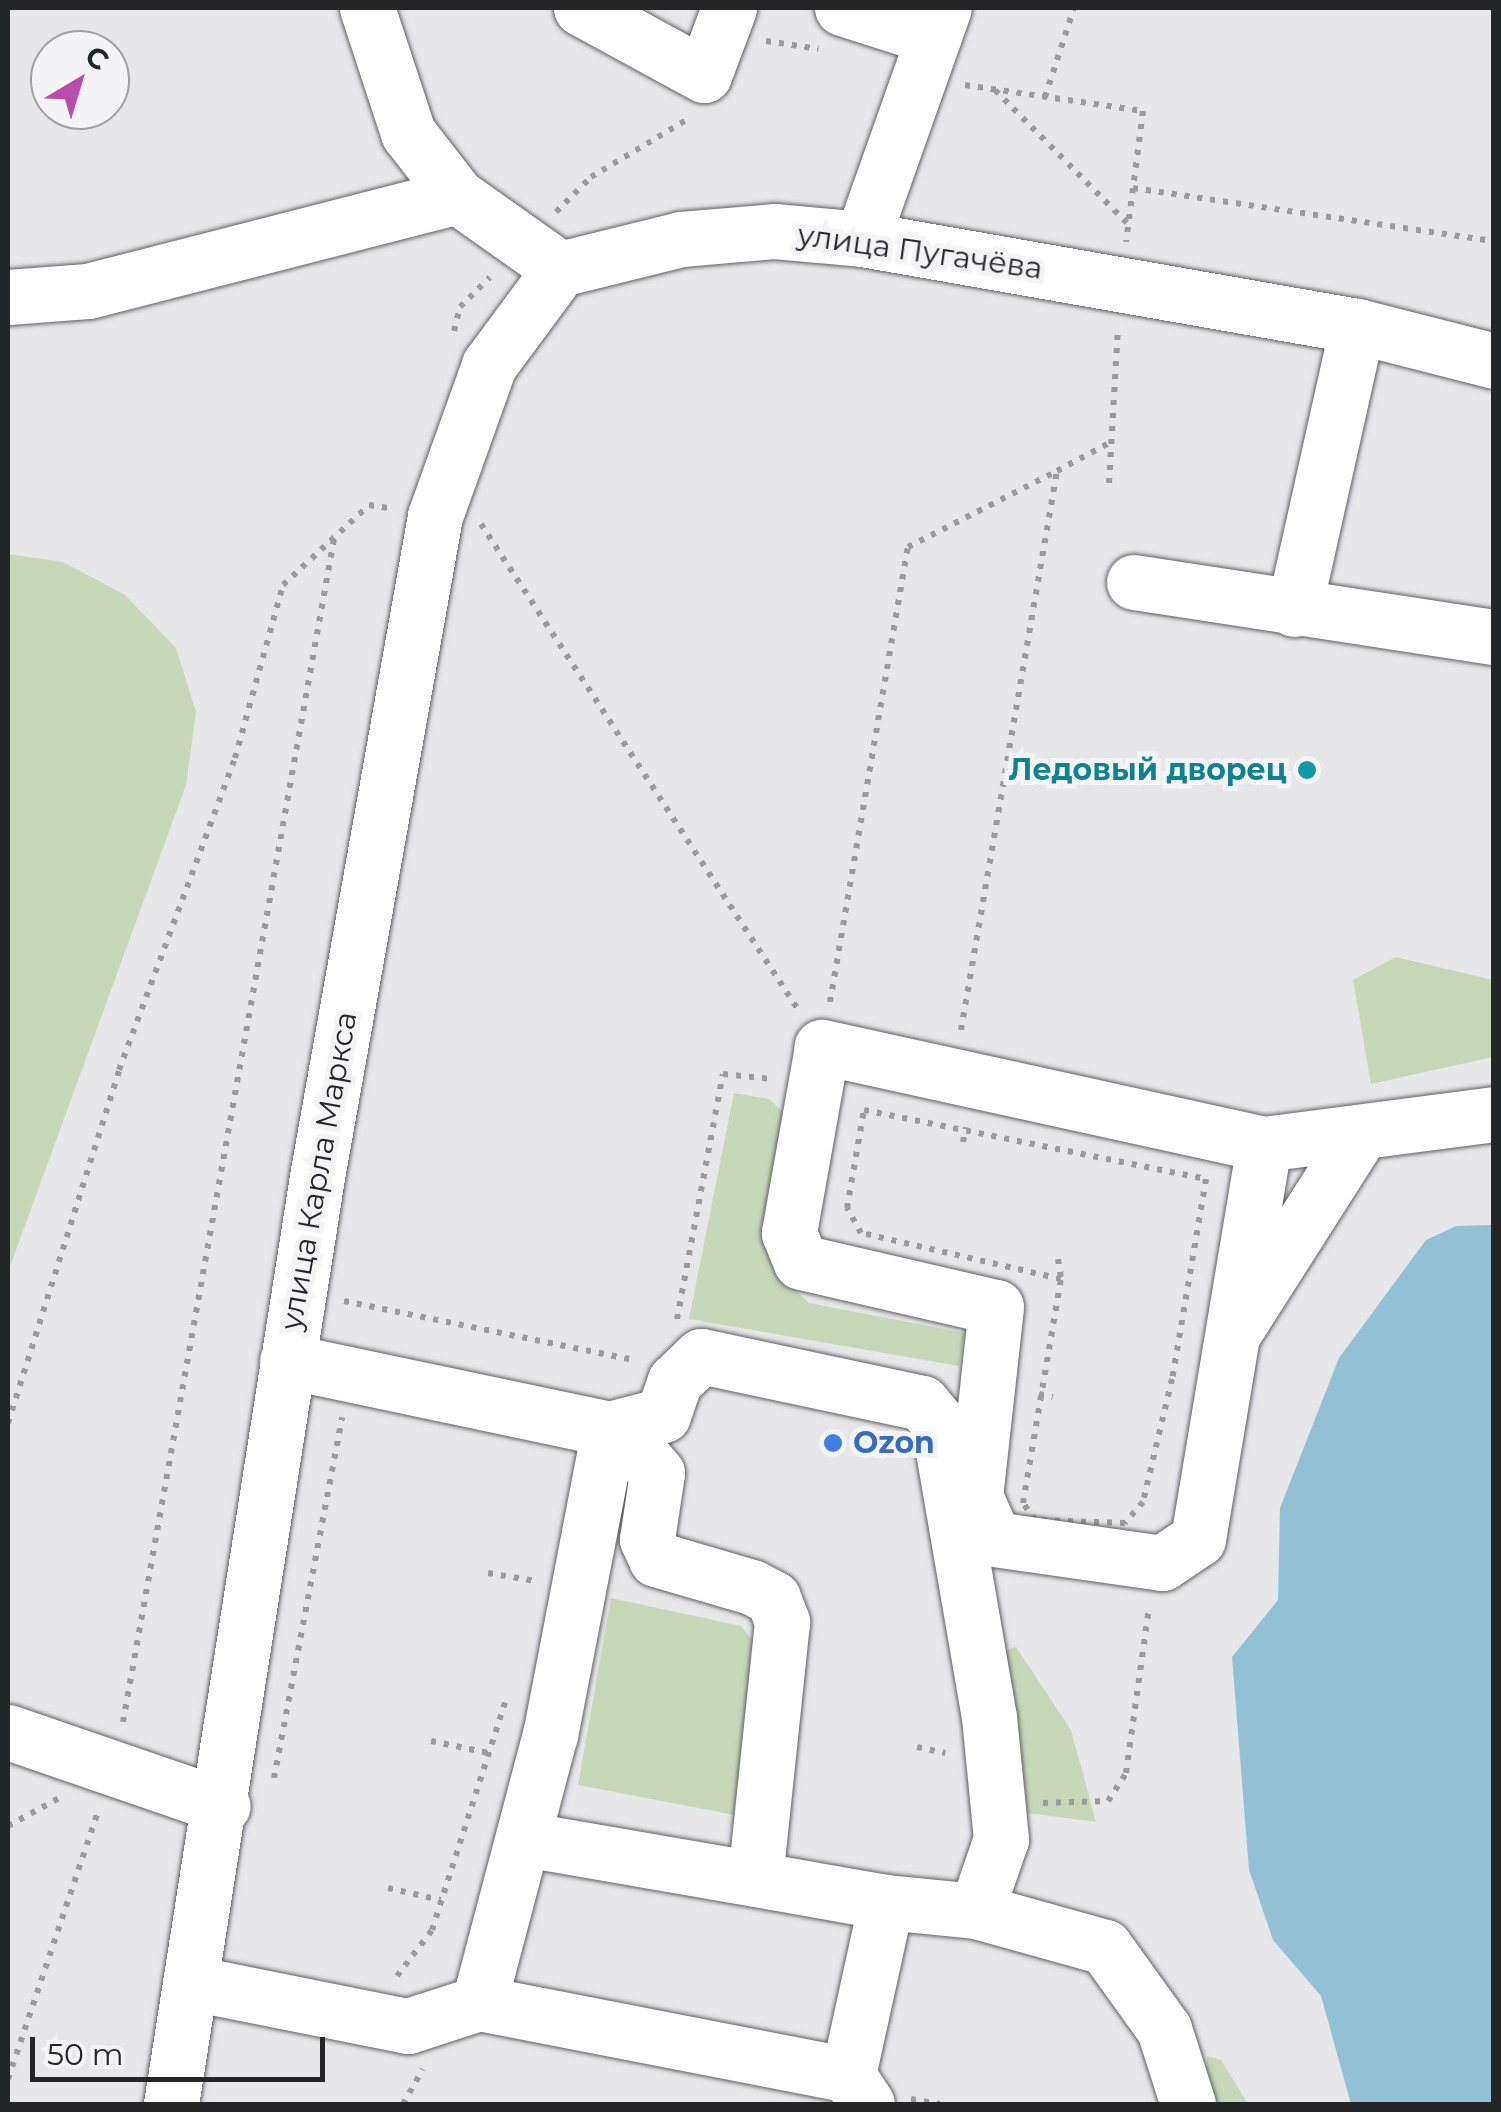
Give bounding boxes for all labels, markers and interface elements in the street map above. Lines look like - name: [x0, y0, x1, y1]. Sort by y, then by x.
- north arrow: [30, 30, 130, 130]
- text: С: [79, 38, 116, 78]
- street label: улица Пугачёва: [795, 217, 1045, 287]
- place label: Ледовый дворец: [1008, 752, 1287, 788]
- marker: Ледовый дворец: [1296, 759, 1318, 781]
- street label: улица Карла Маркса: [273, 1009, 365, 1333]
- place label: Ozon: [853, 1425, 935, 1461]
- marker: Ozon: [822, 1432, 844, 1454]
- scale bar: [35, 2017, 330, 2079]
- text: 50 m: [47, 2036, 124, 2073]

